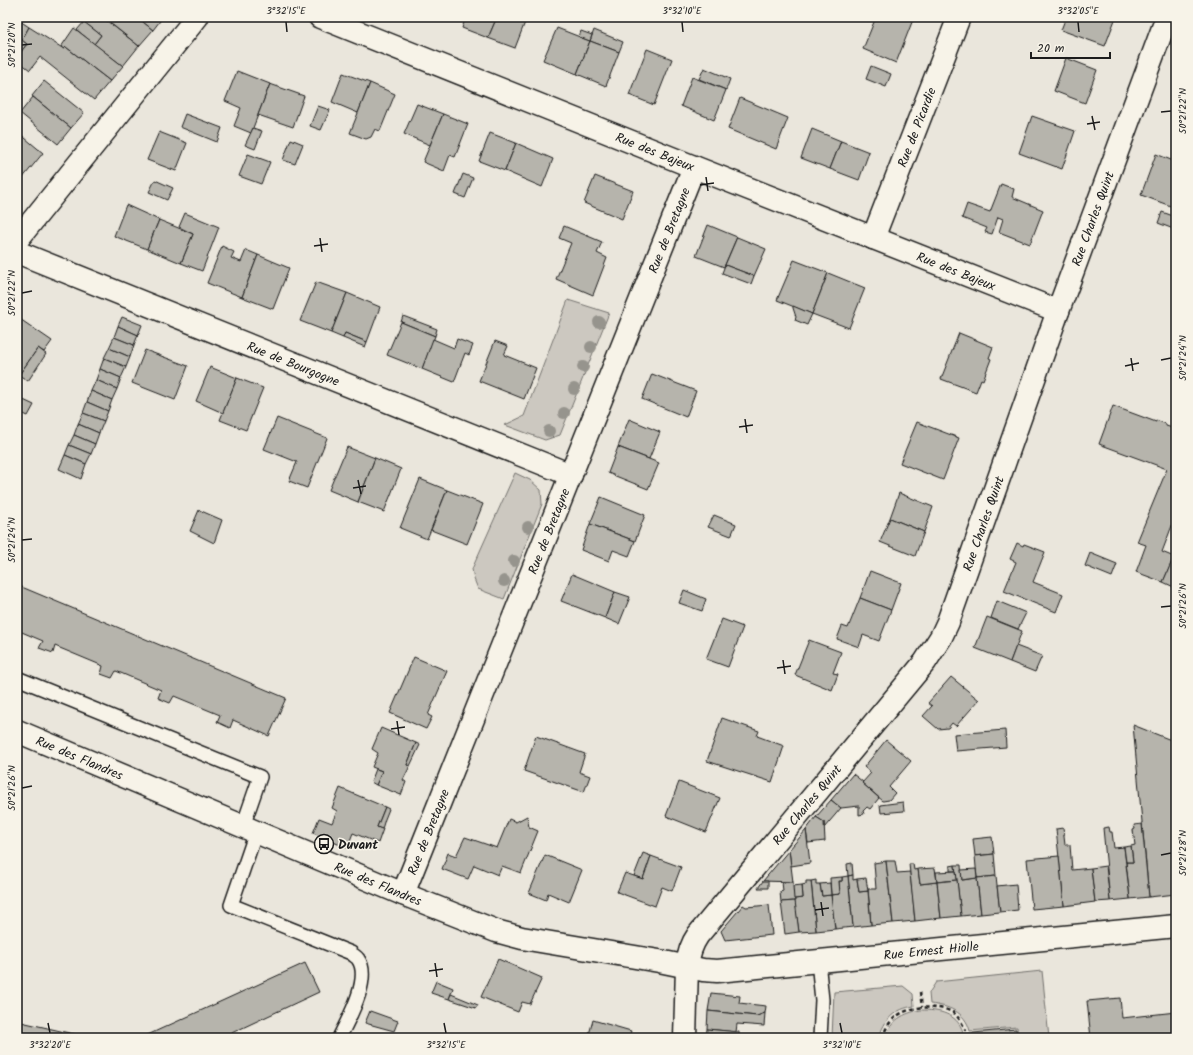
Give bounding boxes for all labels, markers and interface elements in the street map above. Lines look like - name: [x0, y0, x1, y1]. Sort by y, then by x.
- text: 3°32'15"E: [266, 3, 307, 19]
- text: 3°32'10"E: [662, 3, 703, 19]
- text: 3°32'05"E: [1057, 3, 1100, 19]
- text: 50°21'20"N: [4, 22, 20, 68]
- scale bar: [1031, 34, 1110, 60]
- text: 20 m: [1037, 39, 1065, 58]
- street label: Rue de Picardie: [892, 84, 943, 171]
- text: 50°21'22"N: [1175, 88, 1191, 134]
- street label: Rue des Bajeux: [612, 127, 698, 178]
- street label: Rue Charles Quint: [1067, 168, 1121, 269]
- street label: Rue de Bretagne: [643, 184, 697, 277]
- street label: Rue des Bajeux: [913, 247, 999, 297]
- text: 50°21'22"N: [4, 270, 20, 316]
- text: 50°21'24"N: [1175, 335, 1191, 381]
- street label: Rue de Bourgogne: [243, 337, 343, 393]
- street label: Rue Charles Quint: [958, 473, 1011, 574]
- street label: Rue de Bretagne: [523, 485, 576, 578]
- text: 50°21'24"N: [4, 517, 20, 563]
- text: 50°21'26"N: [1175, 583, 1191, 629]
- street label: Rue des Flandres: [32, 731, 127, 787]
- street label: Rue Charles Quint: [768, 760, 848, 850]
- text: 50°21'26"N: [4, 765, 20, 811]
- street label: Rue de Bretagne: [403, 786, 456, 879]
- text: 50°21'28"N: [1175, 830, 1191, 876]
- bus stop icon: Duvant: [313, 833, 335, 855]
- place label: Duvant: [338, 835, 378, 856]
- street label: Rue des Flandres: [330, 857, 425, 913]
- street label: Rue Ernest Hiolle: [883, 936, 980, 967]
- text: 3°32'20"E: [29, 1037, 72, 1053]
- text: 3°32'15"E: [426, 1037, 467, 1053]
- text: 3°32'10"E: [822, 1037, 863, 1053]

